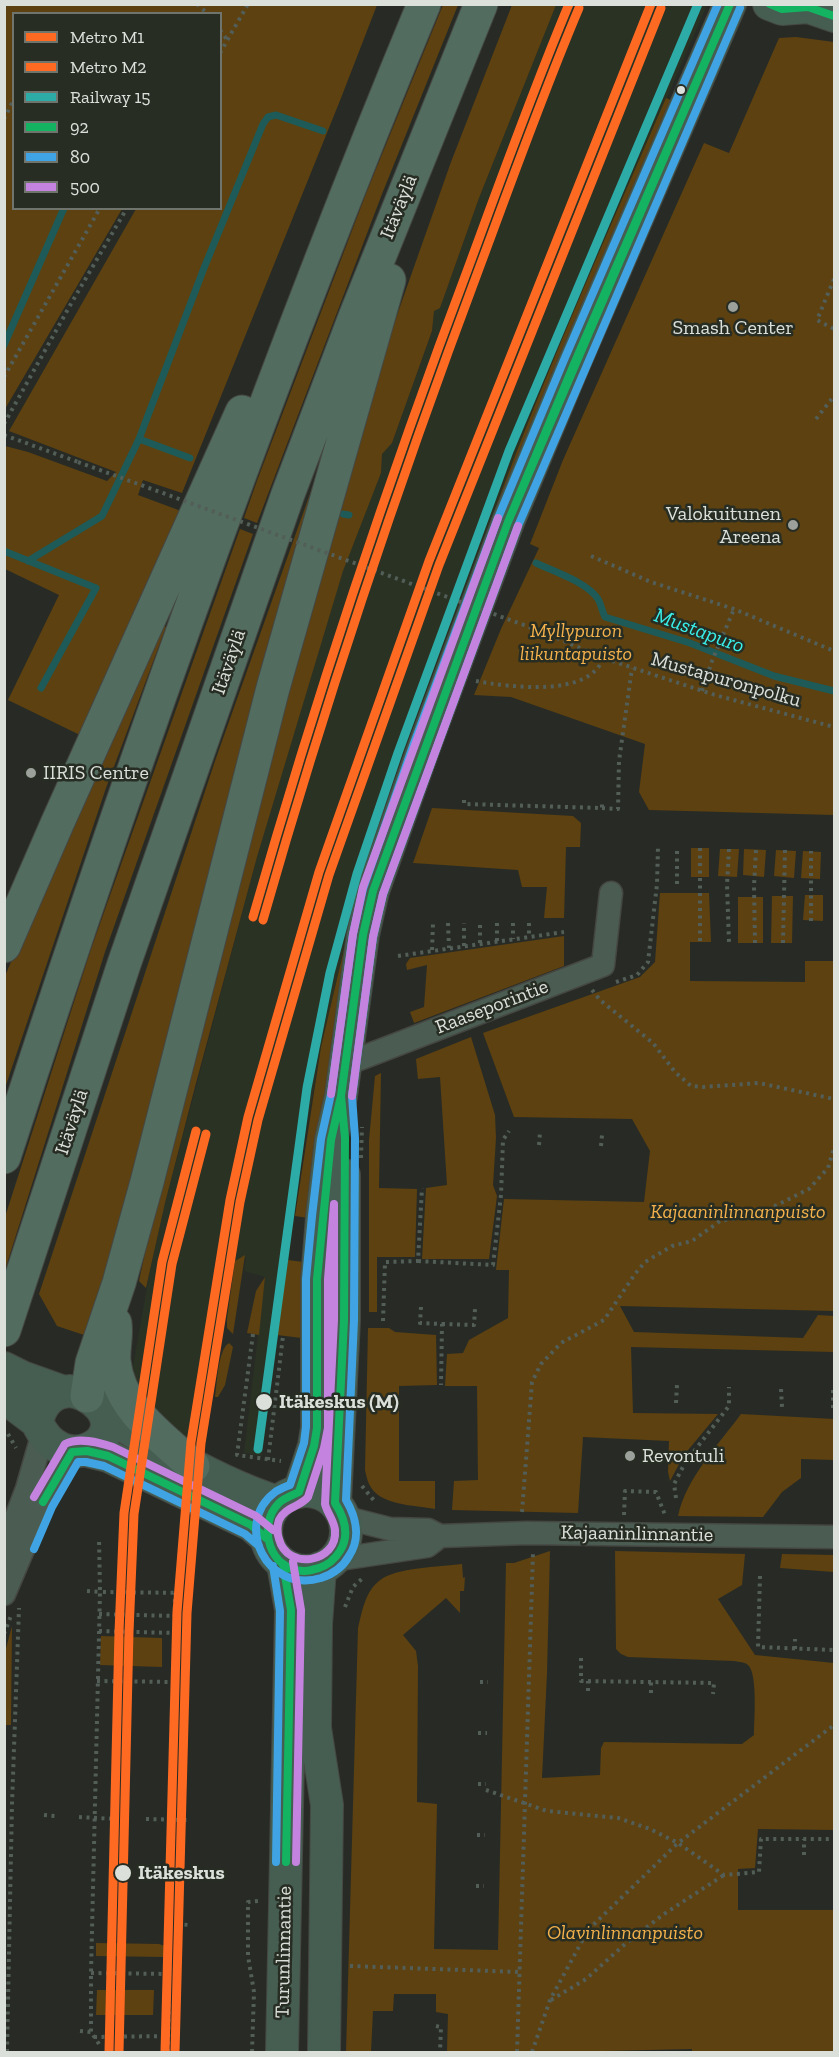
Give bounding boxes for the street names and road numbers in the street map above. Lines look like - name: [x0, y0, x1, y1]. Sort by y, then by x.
- street label: Itäväylä: [375, 171, 423, 243]
- street label: Itäväylä: [207, 626, 251, 698]
- street label: Mustapuronpolku: [648, 647, 804, 713]
- street label: Raaseporintie: [432, 974, 552, 1040]
- street label: Itäväylä: [50, 1086, 94, 1158]
- street label: Kajaaninlinnantie: [560, 1521, 714, 1547]
- street label: Turunlinnantie: [271, 1886, 297, 2018]

